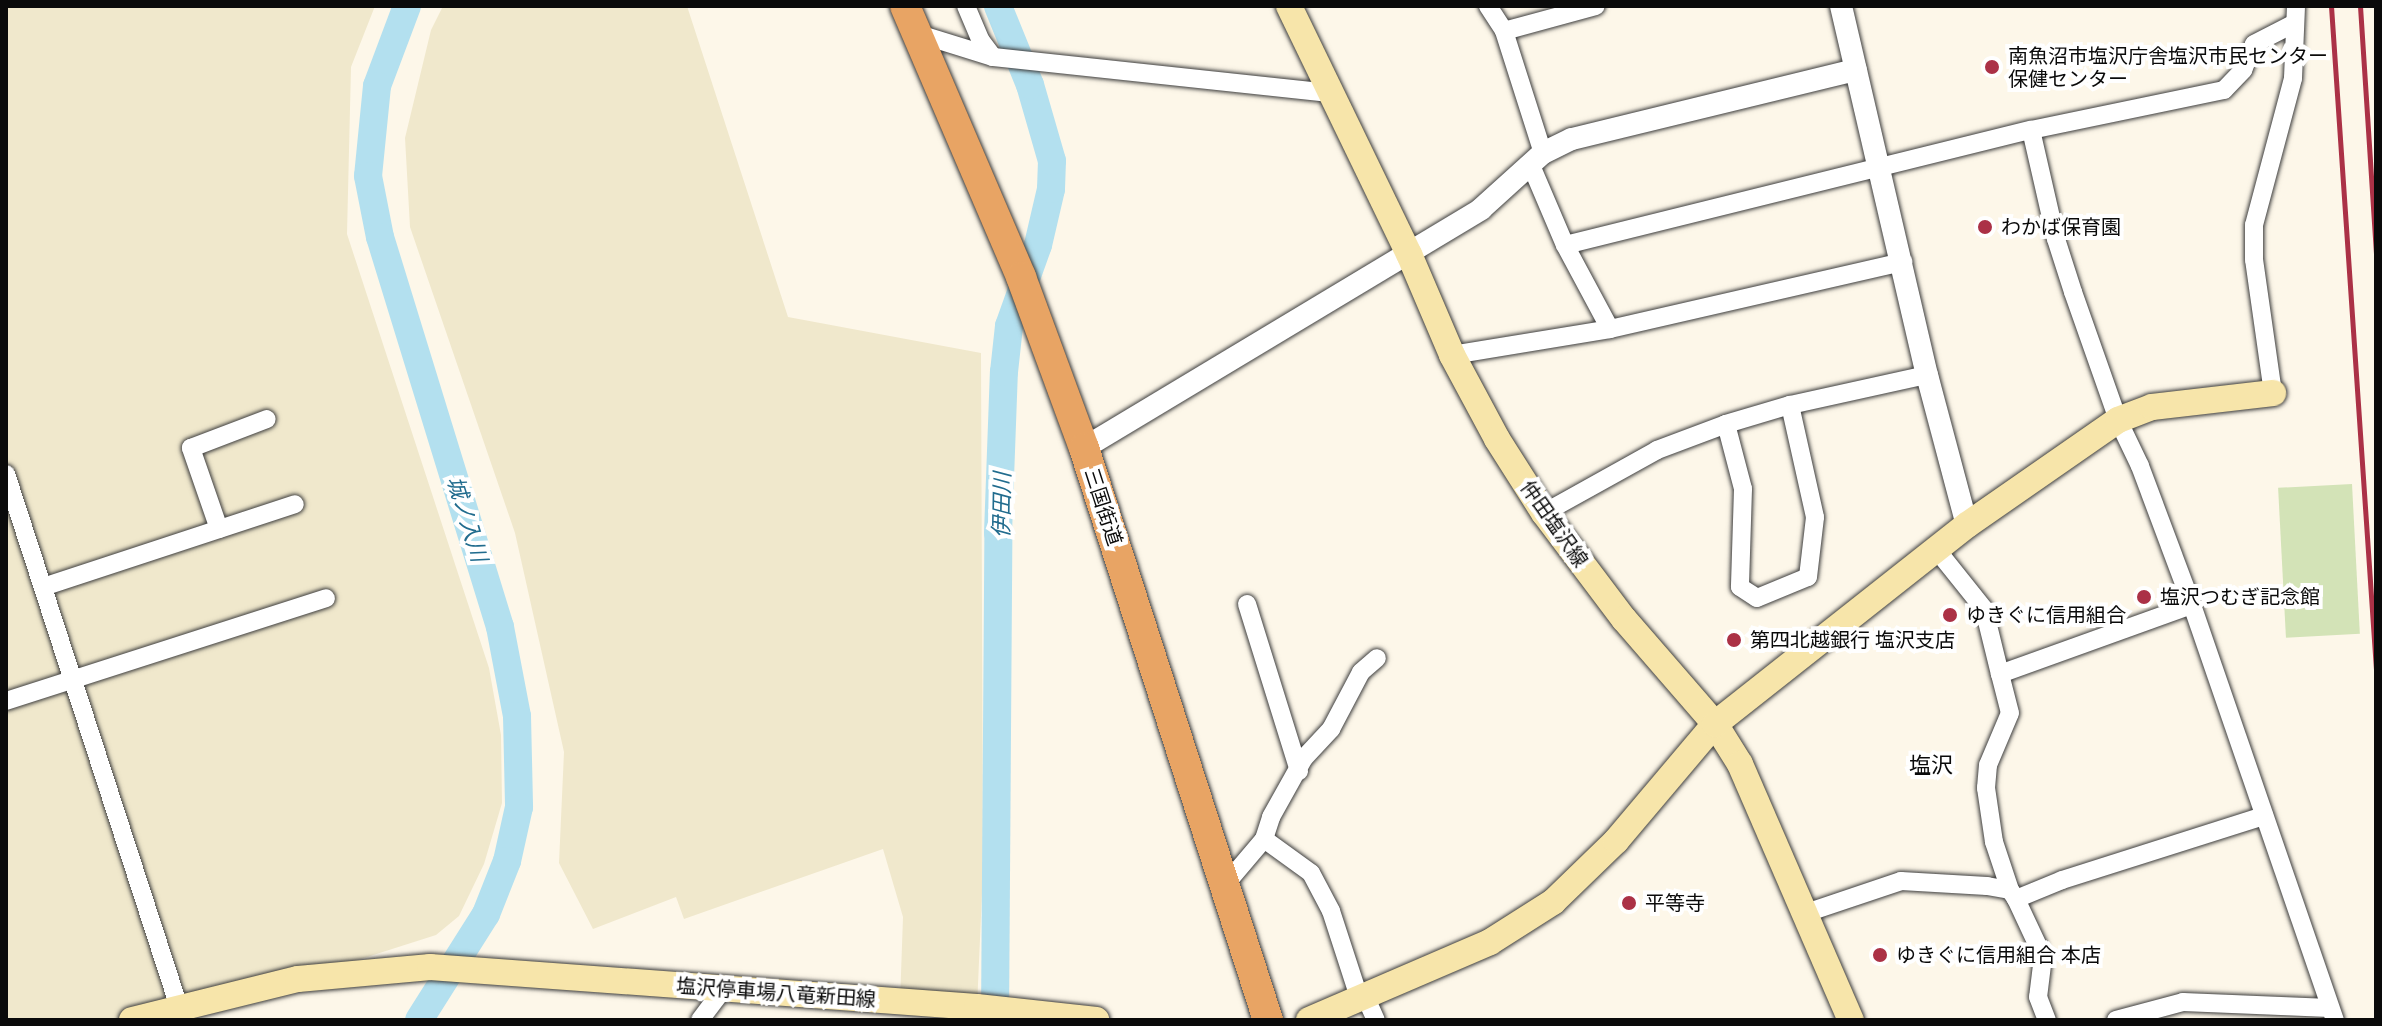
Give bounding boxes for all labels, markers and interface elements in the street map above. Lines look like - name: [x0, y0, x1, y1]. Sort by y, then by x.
- place label: 南魚沼市塩沢庁舎塩沢市民センター 保健センター: [2008, 44, 2328, 91]
- marker: 南魚沼市塩沢庁舎塩沢市民センター 保健センター: [1983, 58, 2001, 76]
- place label: わかば保育園: [2001, 215, 2121, 239]
- marker: わかば保育園: [1976, 218, 1994, 236]
- street label: 三国街道: [1079, 465, 1127, 549]
- water label: 伊田川: [988, 472, 1016, 538]
- water label: 城ノ入川: [442, 473, 492, 565]
- street label: 仲田塩沢線: [1515, 476, 1593, 572]
- place label: 塩沢つむぎ記念館: [2160, 585, 2320, 609]
- marker: 塩沢つむぎ記念館: [2135, 588, 2153, 606]
- place label: ゆきぐに信用組合: [1966, 603, 2126, 627]
- marker: ゆきぐに信用組合: [1941, 606, 1959, 624]
- place label: 第四北越銀行 塩沢支店: [1750, 628, 1955, 652]
- marker: 第四北越銀行 塩沢支店: [1725, 631, 1743, 649]
- district label: 塩沢: [1909, 753, 1953, 779]
- place label: 平等寺: [1645, 891, 1705, 915]
- marker: 平等寺: [1620, 894, 1638, 912]
- place label: ゆきぐに信用組合 本店: [1896, 943, 2101, 967]
- marker: ゆきぐに信用組合 本店: [1871, 946, 1889, 964]
- street label: 塩沢停車場八竜新田線: [675, 974, 877, 1012]

